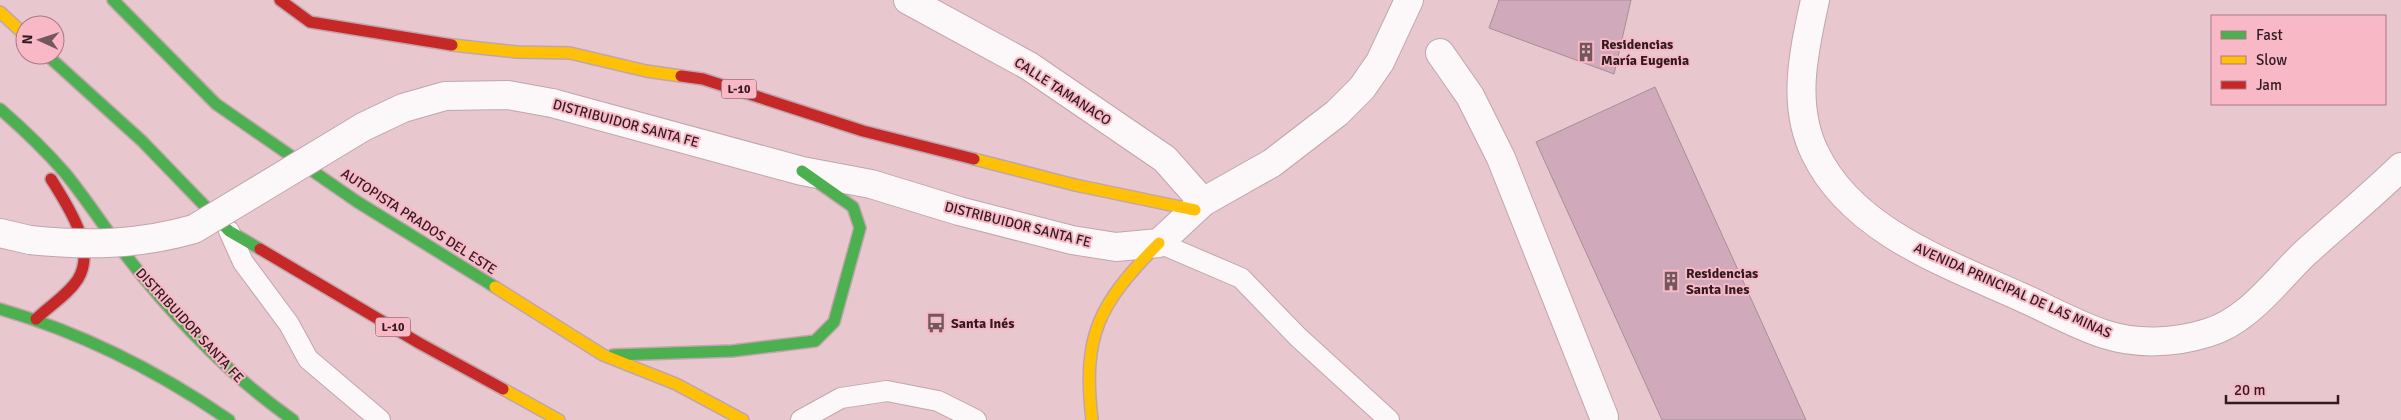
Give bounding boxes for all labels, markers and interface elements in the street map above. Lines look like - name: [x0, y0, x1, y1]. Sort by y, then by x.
- north arrow: [15, 15, 65, 65]
- legend: [2211, 15, 2386, 105]
- text: Fast: [2256, 26, 2283, 44]
- text: N: [19, 34, 36, 45]
- place label: Residencias María Eugenia: [1601, 36, 1689, 69]
- building icon: Residencias María Eugenia: [1575, 41, 1597, 63]
- text: Slow: [2256, 51, 2287, 69]
- street label: CALLE TAMANACO: [1011, 54, 1114, 129]
- text: Jam: [2256, 76, 2282, 94]
- road number: L-10: [722, 80, 756, 98]
- street label: DISTRIBUIDOR SANTA FE: [551, 96, 701, 151]
- street label: AUTOPISTA PRADOS DEL ESTE: [338, 165, 500, 278]
- street label: DISTRIBUIDOR SANTA FE: [943, 198, 1093, 251]
- street label: AVENIDA PRINCIPAL DE LAS MINAS: [1911, 239, 2114, 342]
- street label: DISTRIBUIDOR SANTA FE: [132, 265, 247, 386]
- place label: Residencias Santa Ines: [1686, 265, 1758, 298]
- building icon: Residencias Santa Ines: [1660, 270, 1682, 292]
- bus stop icon: Santa Inés: [925, 312, 947, 334]
- place label: Santa Inés: [951, 315, 1014, 332]
- road number: L-10: [376, 318, 410, 337]
- scale bar: [2226, 372, 2338, 404]
- text: 20 m: [2234, 381, 2265, 399]

